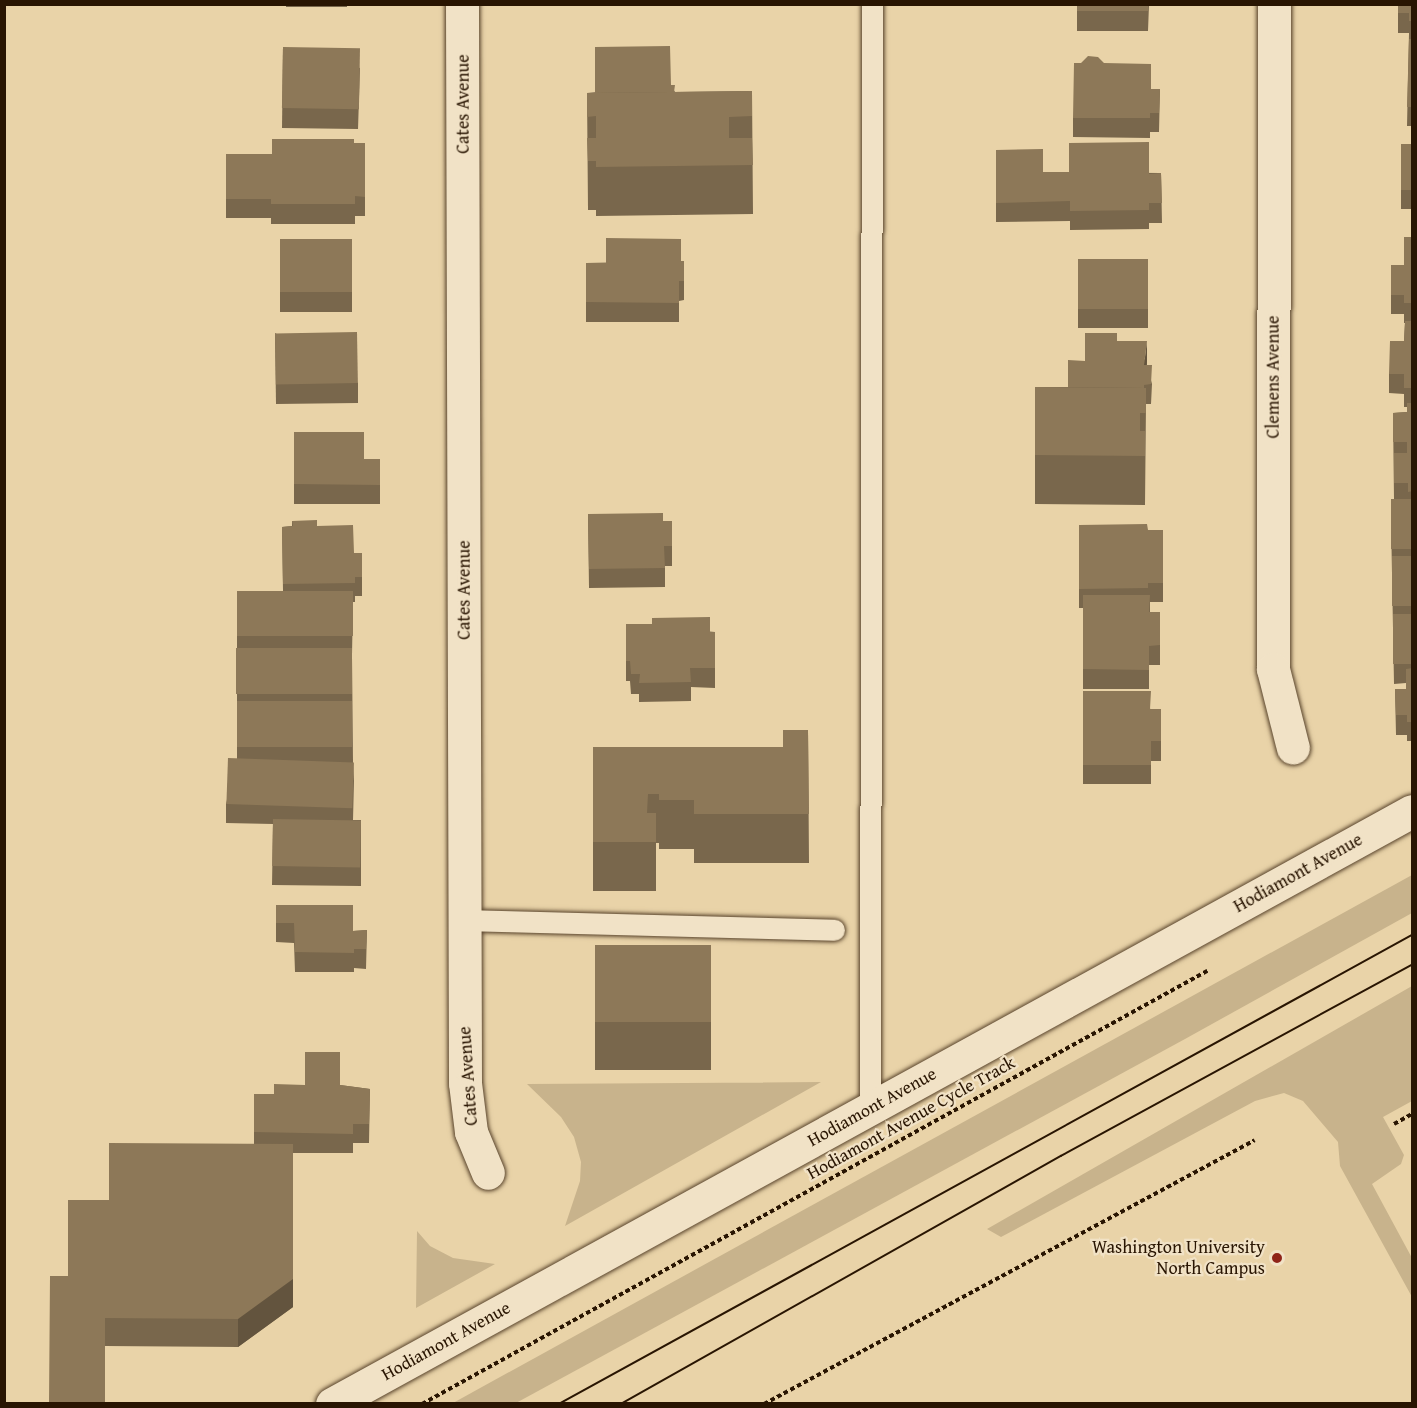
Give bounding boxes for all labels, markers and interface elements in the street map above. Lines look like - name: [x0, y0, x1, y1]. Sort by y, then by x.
- street label: Cates Avenue: [452, 54, 474, 154]
- street label: Clemens Avenue: [1262, 316, 1284, 438]
- street label: Cates Avenue: [453, 540, 475, 640]
- street label: Hodiamont Avenue: [1230, 829, 1366, 917]
- street label: Cates Avenue: [454, 1026, 482, 1126]
- street label: Hodiamont Avenue Cycle Track: [803, 1052, 1019, 1184]
- street label: Hodiamont Avenue: [804, 1063, 940, 1151]
- place label: Washington University North Campus: [1092, 1237, 1265, 1280]
- marker: Washington University North Campus: [1270, 1251, 1284, 1265]
- street label: Hodiamont Avenue: [378, 1297, 514, 1385]

